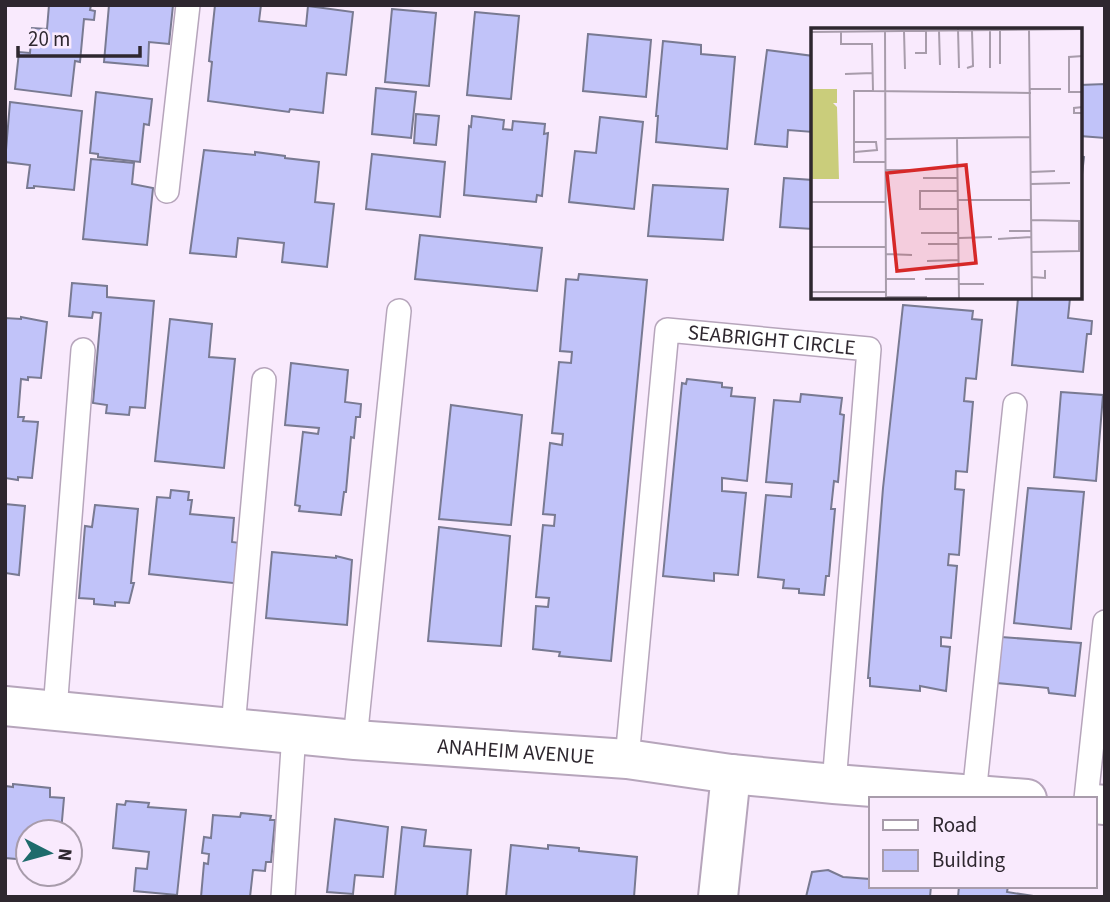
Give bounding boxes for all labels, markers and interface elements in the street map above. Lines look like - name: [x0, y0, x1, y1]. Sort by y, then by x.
- scale bar: [18, 14, 140, 58]
- text: 20 m: [28, 24, 70, 54]
- inset map: [811, 28, 1082, 299]
- street label: SEABRIGHT CIRCLE: [686, 317, 857, 363]
- street label: ANAHEIM AVENUE: [436, 731, 596, 772]
- legend: [869, 797, 1096, 888]
- text: Road: [932, 810, 977, 840]
- north arrow: [14, 818, 84, 888]
- text: Building: [932, 845, 1006, 875]
- text: N: [50, 847, 79, 862]

